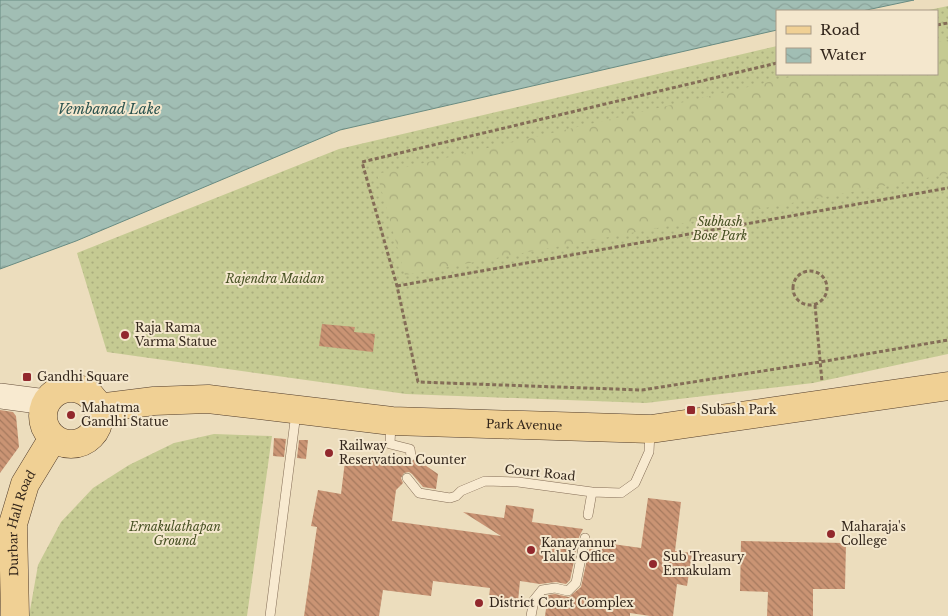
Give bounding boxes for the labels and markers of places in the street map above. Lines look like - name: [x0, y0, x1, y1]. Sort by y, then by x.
- place label: Raja Rama Varma Statue: [134, 320, 217, 349]
- marker: Raja Rama Varma Statue: [119, 329, 131, 341]
- place label: Gandhi Square: [37, 369, 129, 384]
- marker: Gandhi Square: [21, 371, 33, 383]
- place label: Mahatma Gandhi Statue: [81, 400, 169, 429]
- place label: Subash Park: [701, 402, 777, 417]
- marker: Subash Park: [685, 404, 697, 416]
- marker: Mahatma Gandhi Statue: [65, 409, 77, 421]
- place label: Railway Reservation Counter: [339, 438, 467, 467]
- marker: Railway Reservation Counter: [323, 447, 335, 459]
- place label: Maharaja's College: [841, 519, 906, 548]
- marker: Maharaja's College: [825, 528, 837, 540]
- place label: Kanayannur Taluk Office: [541, 535, 616, 564]
- marker: Kanayannur Taluk Office: [525, 544, 537, 556]
- place label: Sub Treasury Ernakulam: [663, 549, 745, 578]
- marker: Sub Treasury Ernakulam: [647, 558, 659, 570]
- place label: District Court Complex: [489, 595, 634, 610]
- marker: District Court Complex: [473, 597, 485, 609]

